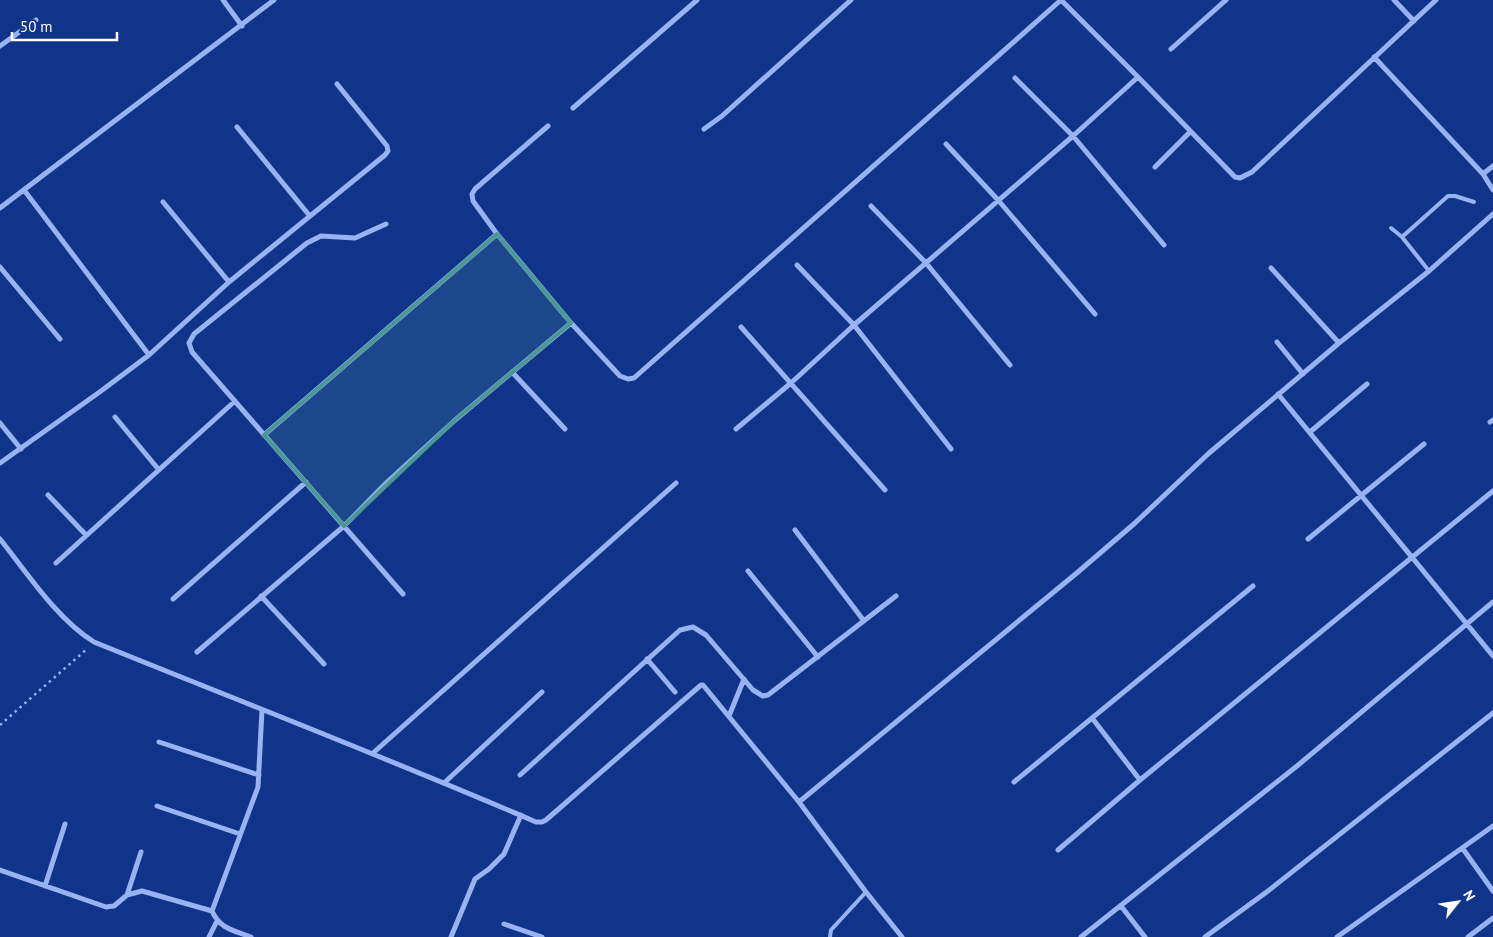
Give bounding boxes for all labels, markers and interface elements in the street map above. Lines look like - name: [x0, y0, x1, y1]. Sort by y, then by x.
- scale bar: [12, 10, 118, 42]
- text: 50 m: [20, 17, 53, 36]
- north arrow: [1433, 877, 1483, 927]
- text: N: [1459, 887, 1479, 904]

